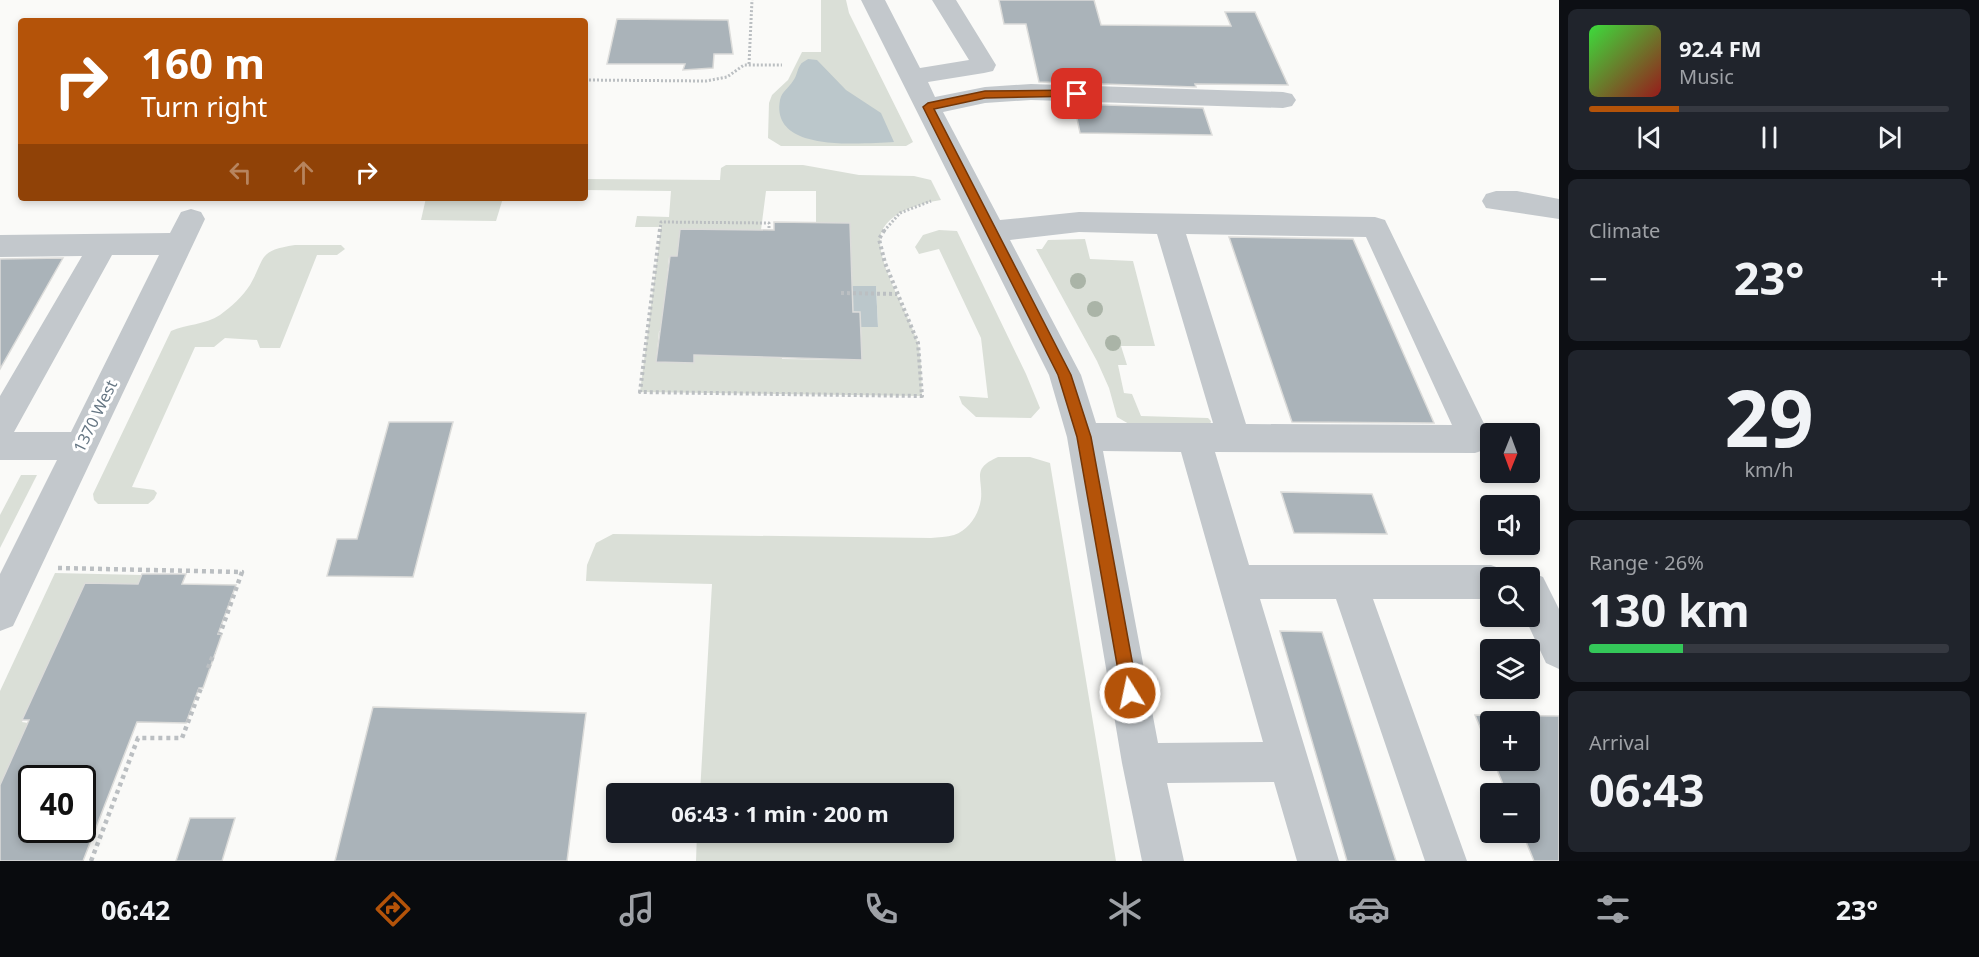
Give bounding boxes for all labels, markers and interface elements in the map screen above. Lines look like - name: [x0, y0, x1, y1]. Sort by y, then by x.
- text: 92.4 FM: [1679, 33, 1761, 63]
- text: 160 m: [141, 34, 265, 91]
- icon: right: [42, 42, 120, 120]
- text: Music: [1679, 63, 1734, 90]
- pin: [1051, 68, 1102, 119]
- icon: arrive: [1060, 77, 1093, 110]
- text: Turn right: [141, 88, 267, 125]
- icon: previous: [1633, 121, 1666, 154]
- icon: pause: [1753, 121, 1786, 154]
- icon: next: [1873, 121, 1906, 154]
- icon: left: [224, 156, 257, 189]
- icon: ahead: [287, 156, 320, 189]
- icon: right: [350, 156, 383, 189]
- text: Climate: [1589, 217, 1660, 244]
- text: 23°: [1734, 247, 1804, 308]
- text: −: [1589, 256, 1608, 301]
- text: +: [1930, 256, 1949, 301]
- text: 29: [1724, 364, 1814, 470]
- street label: 1370 West: [68, 376, 122, 456]
- north arrow: [1480, 423, 1540, 483]
- map controls: [1480, 423, 1540, 843]
- text: km/h: [1744, 456, 1794, 483]
- button: sound: [1480, 495, 1540, 555]
- text: Range · 26%: [1589, 549, 1704, 576]
- button: search: [1480, 567, 1540, 627]
- text: 130 km: [1589, 579, 1750, 640]
- button: layers: [1480, 639, 1540, 699]
- position arrow: [1098, 661, 1162, 725]
- button: +: [1480, 711, 1540, 771]
- text: Arrival: [1589, 729, 1650, 756]
- text: 06:43: [1589, 759, 1705, 820]
- speed limit sign: 40: [18, 765, 96, 843]
- button: −: [1480, 783, 1540, 843]
- text: 06:43 · 1 min · 200 m: [671, 798, 889, 828]
- icon: directions: [372, 888, 414, 930]
- icon: music: [616, 888, 658, 930]
- icon: phone: [860, 888, 902, 930]
- icon: climate: [1104, 888, 1146, 930]
- icon: car: [1348, 888, 1390, 930]
- icon: filters: [1592, 888, 1634, 930]
- text: 06:42: [101, 891, 170, 928]
- text: 23°: [1836, 891, 1878, 928]

